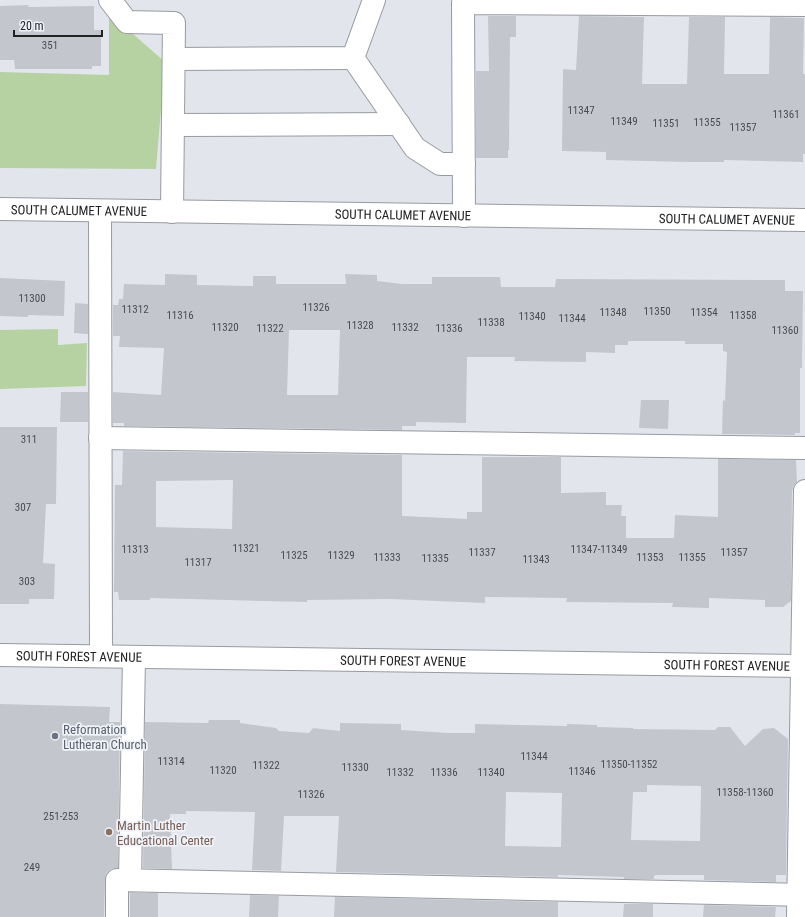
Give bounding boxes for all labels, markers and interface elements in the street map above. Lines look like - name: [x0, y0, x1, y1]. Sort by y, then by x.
- scale bar: [14, 12, 102, 38]
- text: 20 m: [20, 19, 44, 33]
- house number: 351: [42, 39, 58, 52]
- house number: 11347: [567, 104, 595, 117]
- house number: 11361: [772, 108, 800, 121]
- house number: 11349: [610, 115, 638, 128]
- house number: 11355: [693, 116, 721, 129]
- house number: 11351: [652, 117, 680, 130]
- house number: 11357: [729, 121, 757, 134]
- street label: SOUTH CALUMET AVENUE: [11, 202, 147, 219]
- street label: SOUTH CALUMET AVENUE: [335, 206, 471, 223]
- street label: SOUTH CALUMET AVENUE: [659, 211, 795, 227]
- house number: 11300: [18, 292, 46, 305]
- house number: 11326: [302, 301, 330, 314]
- house number: 11312: [121, 303, 149, 316]
- house number: 11350: [643, 305, 671, 318]
- house number: 11348: [599, 306, 627, 319]
- house number: 11354: [690, 306, 718, 319]
- house number: 11316: [166, 309, 194, 322]
- house number: 11358: [729, 309, 757, 322]
- house number: 11340: [518, 310, 546, 323]
- house number: 11344: [558, 312, 586, 325]
- house number: 11338: [477, 316, 505, 329]
- house number: 11328: [346, 319, 374, 332]
- house number: 11320: [211, 321, 239, 334]
- house number: 11332: [391, 321, 419, 334]
- house number: 11322: [256, 322, 284, 335]
- house number: 11336: [435, 322, 463, 335]
- house number: 11360: [771, 324, 799, 337]
- house number: 311: [21, 433, 37, 446]
- house number: 307: [15, 501, 31, 514]
- house number: 11321: [232, 542, 260, 555]
- house number: 11313: [121, 543, 149, 556]
- house number: 11347-11349: [570, 543, 628, 556]
- house number: 11337: [468, 546, 496, 559]
- house number: 11357: [720, 546, 748, 559]
- house number: 11325: [280, 549, 308, 562]
- house number: 11329: [327, 549, 355, 562]
- house number: 11333: [373, 551, 401, 564]
- house number: 11353: [636, 551, 664, 564]
- house number: 11355: [678, 551, 706, 564]
- house number: 11335: [421, 552, 449, 565]
- house number: 11343: [522, 553, 550, 566]
- house number: 11317: [184, 556, 212, 569]
- house number: 303: [19, 575, 35, 588]
- street label: SOUTH FOREST AVENUE: [16, 648, 142, 664]
- street label: SOUTH FOREST AVENUE: [340, 652, 466, 669]
- street label: SOUTH FOREST AVENUE: [664, 657, 790, 673]
- place label: Reformation Lutheran Church: [63, 722, 147, 752]
- marker: Reformation Lutheran Church: [50, 731, 60, 741]
- house number: 11344: [520, 750, 548, 763]
- house number: 11314: [157, 755, 185, 768]
- house number: 11350-11352: [600, 758, 658, 771]
- house number: 11322: [252, 759, 280, 772]
- house number: 11330: [341, 761, 369, 774]
- house number: 11320: [209, 764, 237, 777]
- house number: 11346: [568, 765, 596, 778]
- house number: 11332: [386, 766, 414, 779]
- house number: 11336: [430, 766, 458, 779]
- house number: 11340: [477, 766, 505, 779]
- house number: 11358-11360: [716, 786, 774, 799]
- house number: 11326: [297, 788, 325, 801]
- house number: 251-253: [43, 810, 79, 823]
- place label: Martin Luther Educational Center: [117, 818, 214, 848]
- marker: Martin Luther Educational Center: [104, 827, 114, 837]
- house number: 249: [24, 861, 40, 874]

